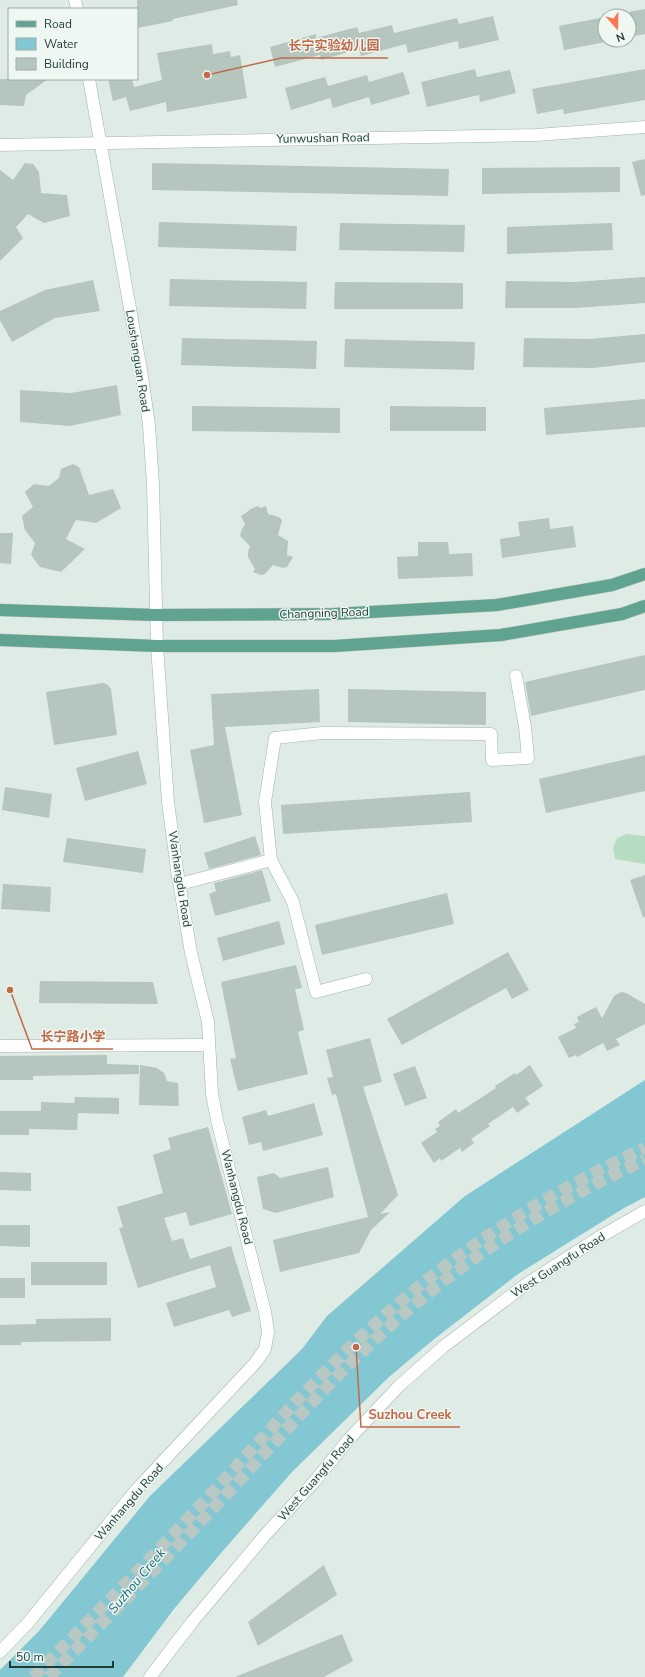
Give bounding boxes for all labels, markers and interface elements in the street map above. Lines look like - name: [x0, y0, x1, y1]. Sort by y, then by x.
- legend: [8, 8, 138, 80]
- north arrow: [597, 8, 637, 48]
- text: Road: [44, 16, 72, 32]
- text: N: [614, 28, 627, 45]
- callout: 长宁实验幼儿园: [281, 33, 388, 58]
- text: Water: [44, 36, 78, 52]
- text: 长宁实验幼儿园: [288, 37, 380, 55]
- text: Building: [44, 56, 89, 72]
- street label: Yunwushan Road: [275, 129, 370, 147]
- street label: Loushanguan Road: [122, 309, 154, 413]
- street label: Changning Road: [279, 603, 369, 623]
- street label: Wanhangdu Road: [164, 830, 196, 928]
- callout: 长宁路小学: [32, 1024, 113, 1049]
- text: 长宁路小学: [40, 1028, 106, 1046]
- street label: Wanhangdu Road: [217, 1148, 257, 1246]
- street label: West Guangfu Road: [508, 1229, 608, 1301]
- callout: Suzhou Creek: [361, 1402, 460, 1427]
- text: Suzhou Creek: [369, 1406, 452, 1424]
- street label: West Guangfu Road: [274, 1432, 358, 1524]
- street label: Wanhangdu Road: [91, 1460, 167, 1544]
- water label: Suzhou Creek: [104, 1544, 170, 1618]
- scale bar: [10, 1643, 113, 1669]
- text: 50 m: [16, 1649, 44, 1665]

